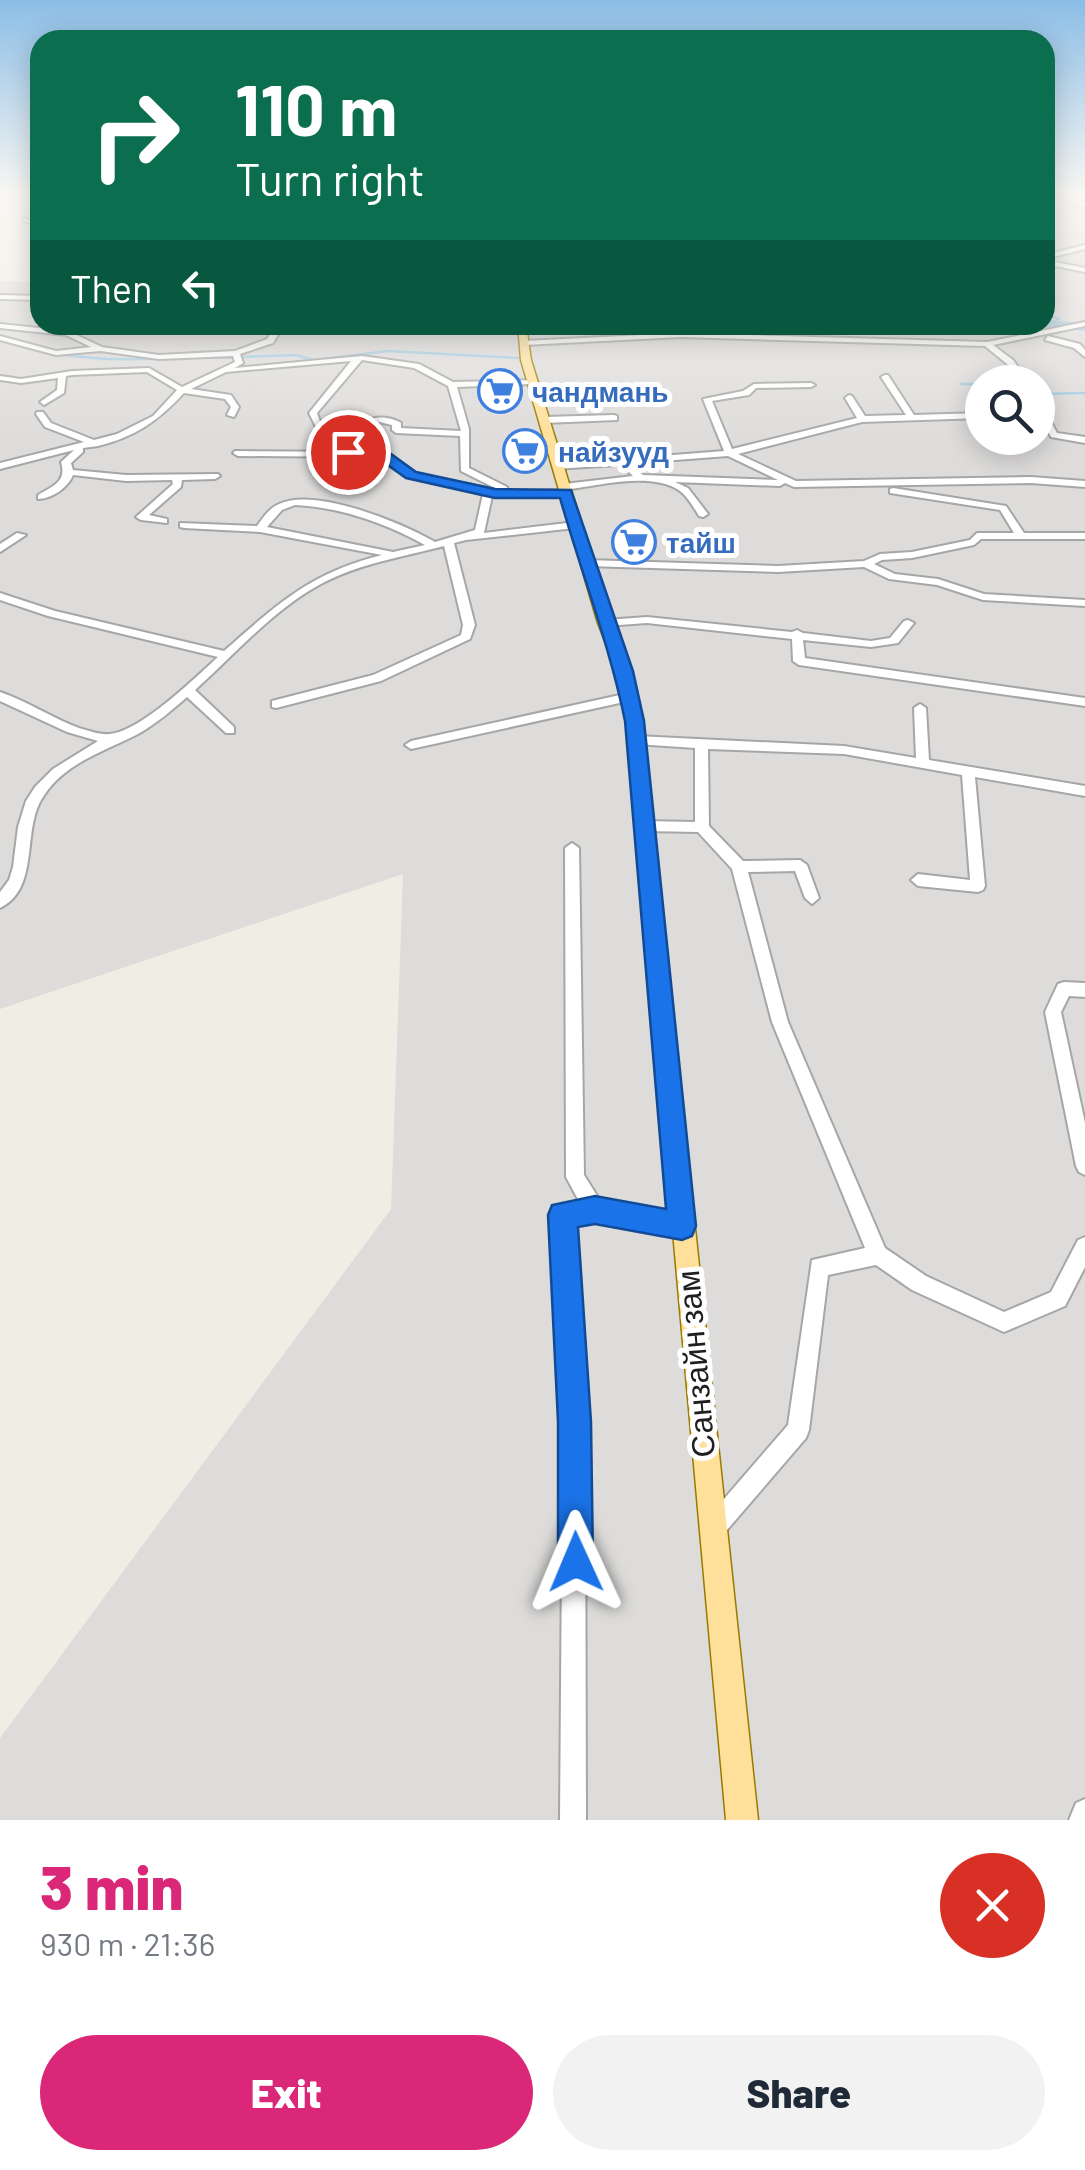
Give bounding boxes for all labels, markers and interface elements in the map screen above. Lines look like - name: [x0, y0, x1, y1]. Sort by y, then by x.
- text: 110 m: [235, 66, 397, 150]
- icon: right: [70, 70, 200, 200]
- text: Turn right: [235, 151, 425, 205]
- icon: left: [173, 260, 228, 315]
- text: Then: [70, 265, 153, 311]
- map controls: [965, 365, 1055, 455]
- button: search: [965, 365, 1055, 455]
- supermarket icon: чандмань: [477, 368, 523, 414]
- place label: чандмань: [532, 374, 669, 408]
- pin: [306, 410, 391, 495]
- icon: arrive: [321, 425, 376, 480]
- supermarket icon: найзууд: [502, 428, 548, 474]
- place label: найзууд: [558, 434, 669, 468]
- supermarket icon: тайш: [611, 519, 657, 565]
- place label: тайш: [666, 525, 736, 559]
- street label: Санзайн зам: [667, 1269, 721, 1459]
- position arrow: [524, 1510, 628, 1614]
- text: 3 min: [40, 1850, 184, 1922]
- button: close: [940, 1853, 1045, 1958]
- text: 930 m · 21:36: [40, 1924, 215, 1962]
- button: Exit: [40, 2035, 533, 2150]
- button: Share: [553, 2035, 1045, 2150]

